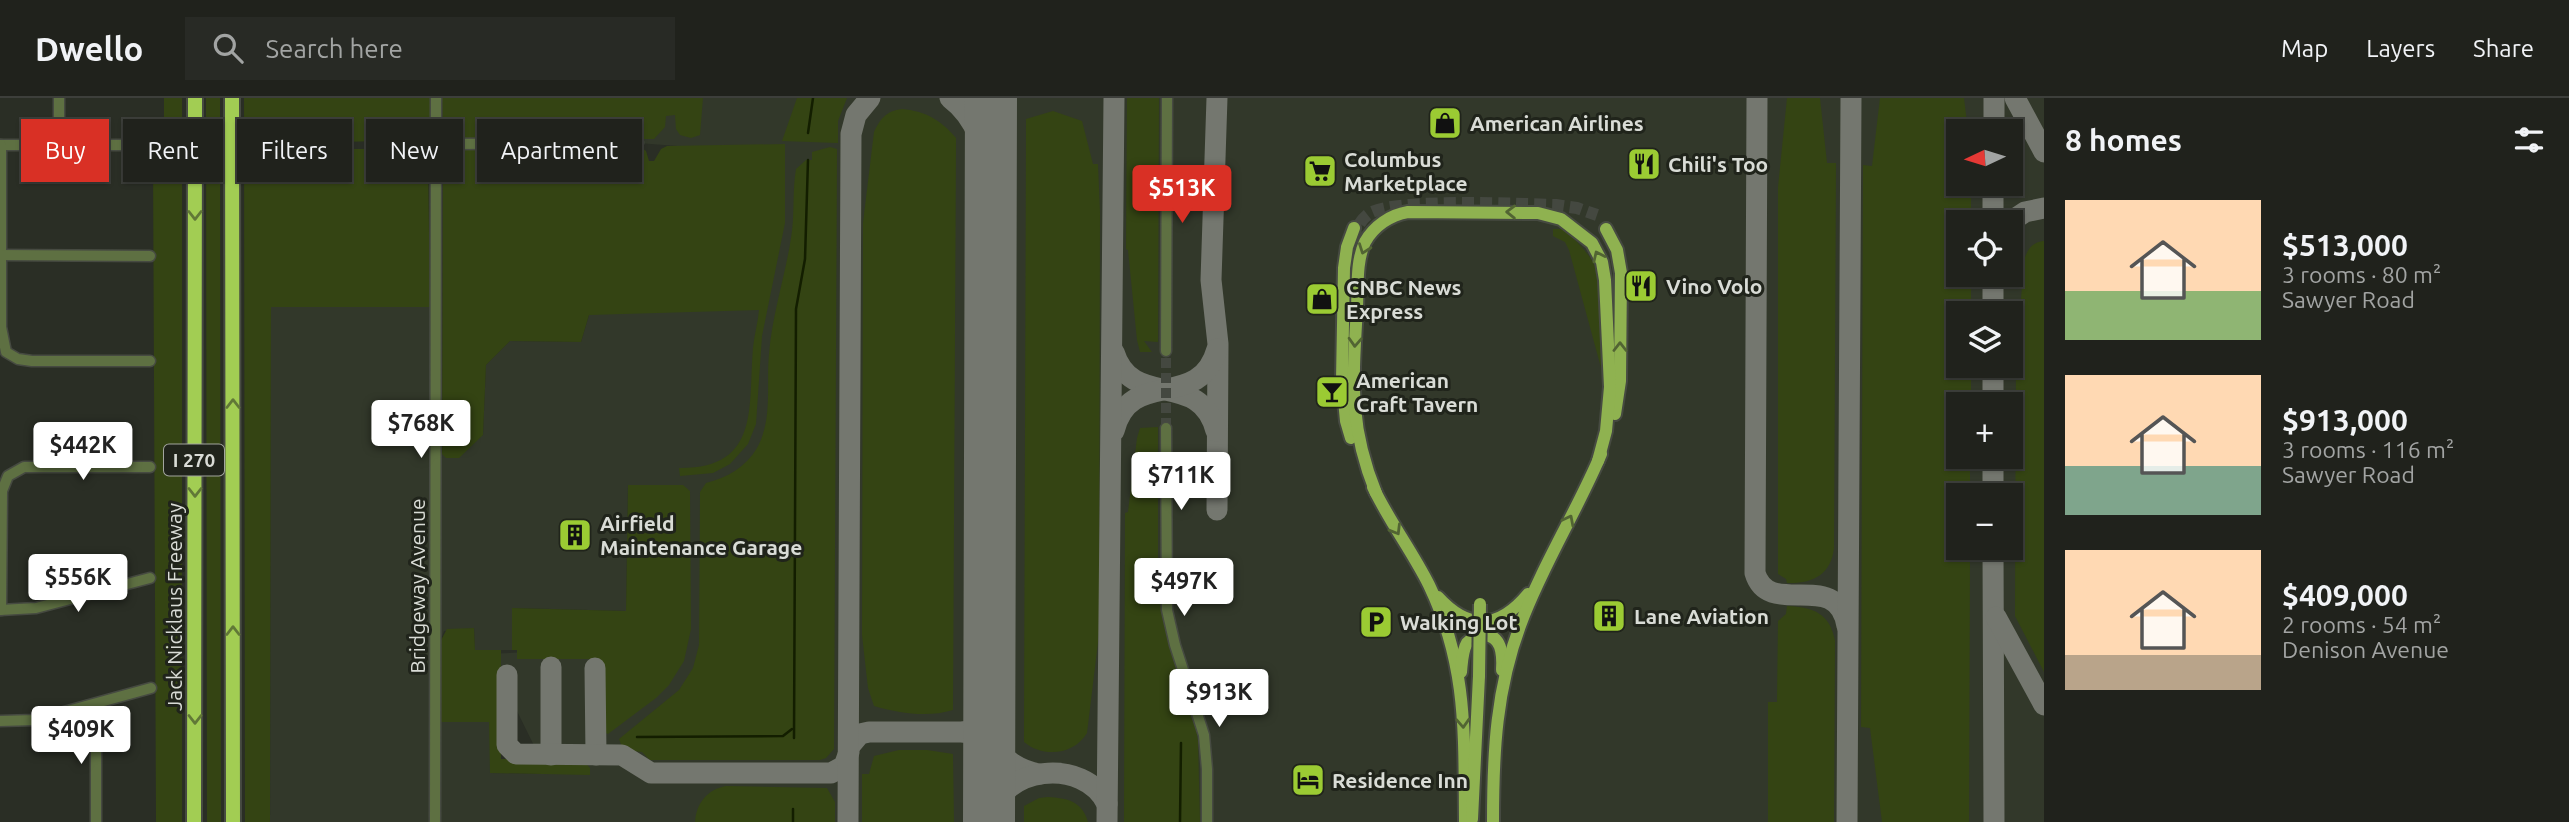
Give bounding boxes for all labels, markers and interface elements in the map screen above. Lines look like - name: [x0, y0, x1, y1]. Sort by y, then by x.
- search box: [185, 17, 675, 80]
- icon: search: [209, 29, 247, 67]
- text: Dwello: [35, 30, 143, 67]
- text: Search here: [265, 34, 403, 63]
- text: Map: [2281, 35, 2328, 62]
- text: Layers: [2366, 35, 2435, 62]
- text: Share: [2473, 35, 2534, 62]
- shop icon: American Airlines: [1426, 104, 1464, 142]
- place label: American Airlines: [1470, 111, 1644, 135]
- chip: Buy: [21, 119, 109, 182]
- chip: Rent: [123, 119, 223, 182]
- chip: Filters: [237, 119, 352, 182]
- chip: New: [366, 119, 463, 182]
- chip: Apartment: [477, 119, 642, 182]
- north arrow: [1946, 119, 2023, 196]
- map controls: [1946, 119, 2023, 560]
- icon: filters: [2510, 121, 2548, 159]
- text: 8 homes: [2065, 123, 2182, 157]
- restaurant icon: Chili's Too: [1625, 145, 1663, 183]
- place label: Columbus Marketplace: [1344, 147, 1468, 195]
- supermarket icon: Columbus Marketplace: [1301, 152, 1339, 190]
- place label: Chili's Too: [1668, 152, 1768, 176]
- pin: $513K: [1133, 166, 1231, 225]
- text: $513K: [1148, 175, 1216, 200]
- one-way arrow: [1506, 204, 1517, 219]
- one-way arrow: [187, 210, 203, 221]
- button: locate: [1946, 210, 2023, 287]
- icon: home: [2121, 228, 2205, 312]
- text: $513,000: [2282, 228, 2408, 262]
- one-way arrow: [1358, 243, 1372, 255]
- one-way arrow: [1592, 251, 1606, 263]
- text: 3 rooms · 80 m²: [2282, 262, 2441, 287]
- restaurant icon: Vino Volo: [1622, 267, 1660, 305]
- place label: Vino Volo: [1666, 274, 1762, 298]
- place label: CNBC News Express: [1346, 275, 1462, 323]
- shop icon: CNBC News Express: [1303, 280, 1341, 318]
- text: Sawyer Road: [2282, 287, 2415, 312]
- button: layers: [1946, 301, 2023, 378]
- one-way arrow: [1348, 337, 1363, 348]
- one-way arrow: [1612, 342, 1628, 352]
- place label: American Craft Tavern: [1356, 368, 1478, 416]
- bar icon: American Craft Tavern: [1313, 373, 1351, 411]
- button: +: [1946, 392, 2023, 469]
- one-way arrow: [225, 398, 241, 409]
- pin: $768K: [372, 400, 470, 460]
- icon: home: [2121, 403, 2205, 487]
- text: $913,000: [2282, 403, 2408, 437]
- text: $768K: [387, 410, 455, 435]
- pin: $442K: [34, 422, 132, 482]
- text: $442K: [49, 432, 117, 457]
- text: 3 rooms · 116 m²: [2282, 437, 2454, 462]
- road number: I 270: [164, 444, 224, 476]
- pin: $711K: [1132, 452, 1230, 512]
- text: $711K: [1147, 462, 1215, 487]
- text: Sawyer Road: [2282, 462, 2415, 487]
- button: −: [1946, 483, 2023, 560]
- one-way arrow: [187, 486, 202, 497]
- street label: Bridgeway Avenue: [405, 498, 429, 674]
- street label: Jack Nicklaus Freeway: [162, 503, 186, 711]
- place label: Airfield Maintenance Garage: [600, 511, 802, 559]
- one-way arrow: [1561, 515, 1575, 527]
- building icon: Airfield Maintenance Garage: [556, 516, 594, 554]
- one-way arrow: [1387, 522, 1400, 535]
- pin: $556K: [29, 554, 127, 614]
- pin: $497K: [1135, 559, 1233, 618]
- text: $556K: [44, 564, 112, 589]
- text: $497K: [1150, 568, 1218, 593]
- icon: home: [2121, 578, 2205, 662]
- text: $409,000: [2282, 578, 2408, 612]
- building icon: Lane Aviation: [1590, 597, 1628, 635]
- parking icon: Walking Lot: [1357, 603, 1395, 641]
- place label: Lane Aviation: [1634, 604, 1769, 628]
- place label: Walking Lot: [1400, 610, 1518, 634]
- text: 2 rooms · 54 m²: [2282, 612, 2441, 637]
- one-way arrow: [225, 626, 241, 636]
- text: Denison Avenue: [2282, 637, 2449, 662]
- pin: $913K: [1170, 670, 1268, 729]
- text: $913K: [1185, 679, 1253, 704]
- pin: $409K: [32, 706, 130, 766]
- one-way arrow: [187, 714, 203, 725]
- text: $409K: [47, 716, 115, 741]
- one-way arrow: [1455, 718, 1470, 729]
- hotel icon: Residence Inn: [1289, 761, 1327, 799]
- place label: Residence Inn: [1332, 768, 1468, 792]

